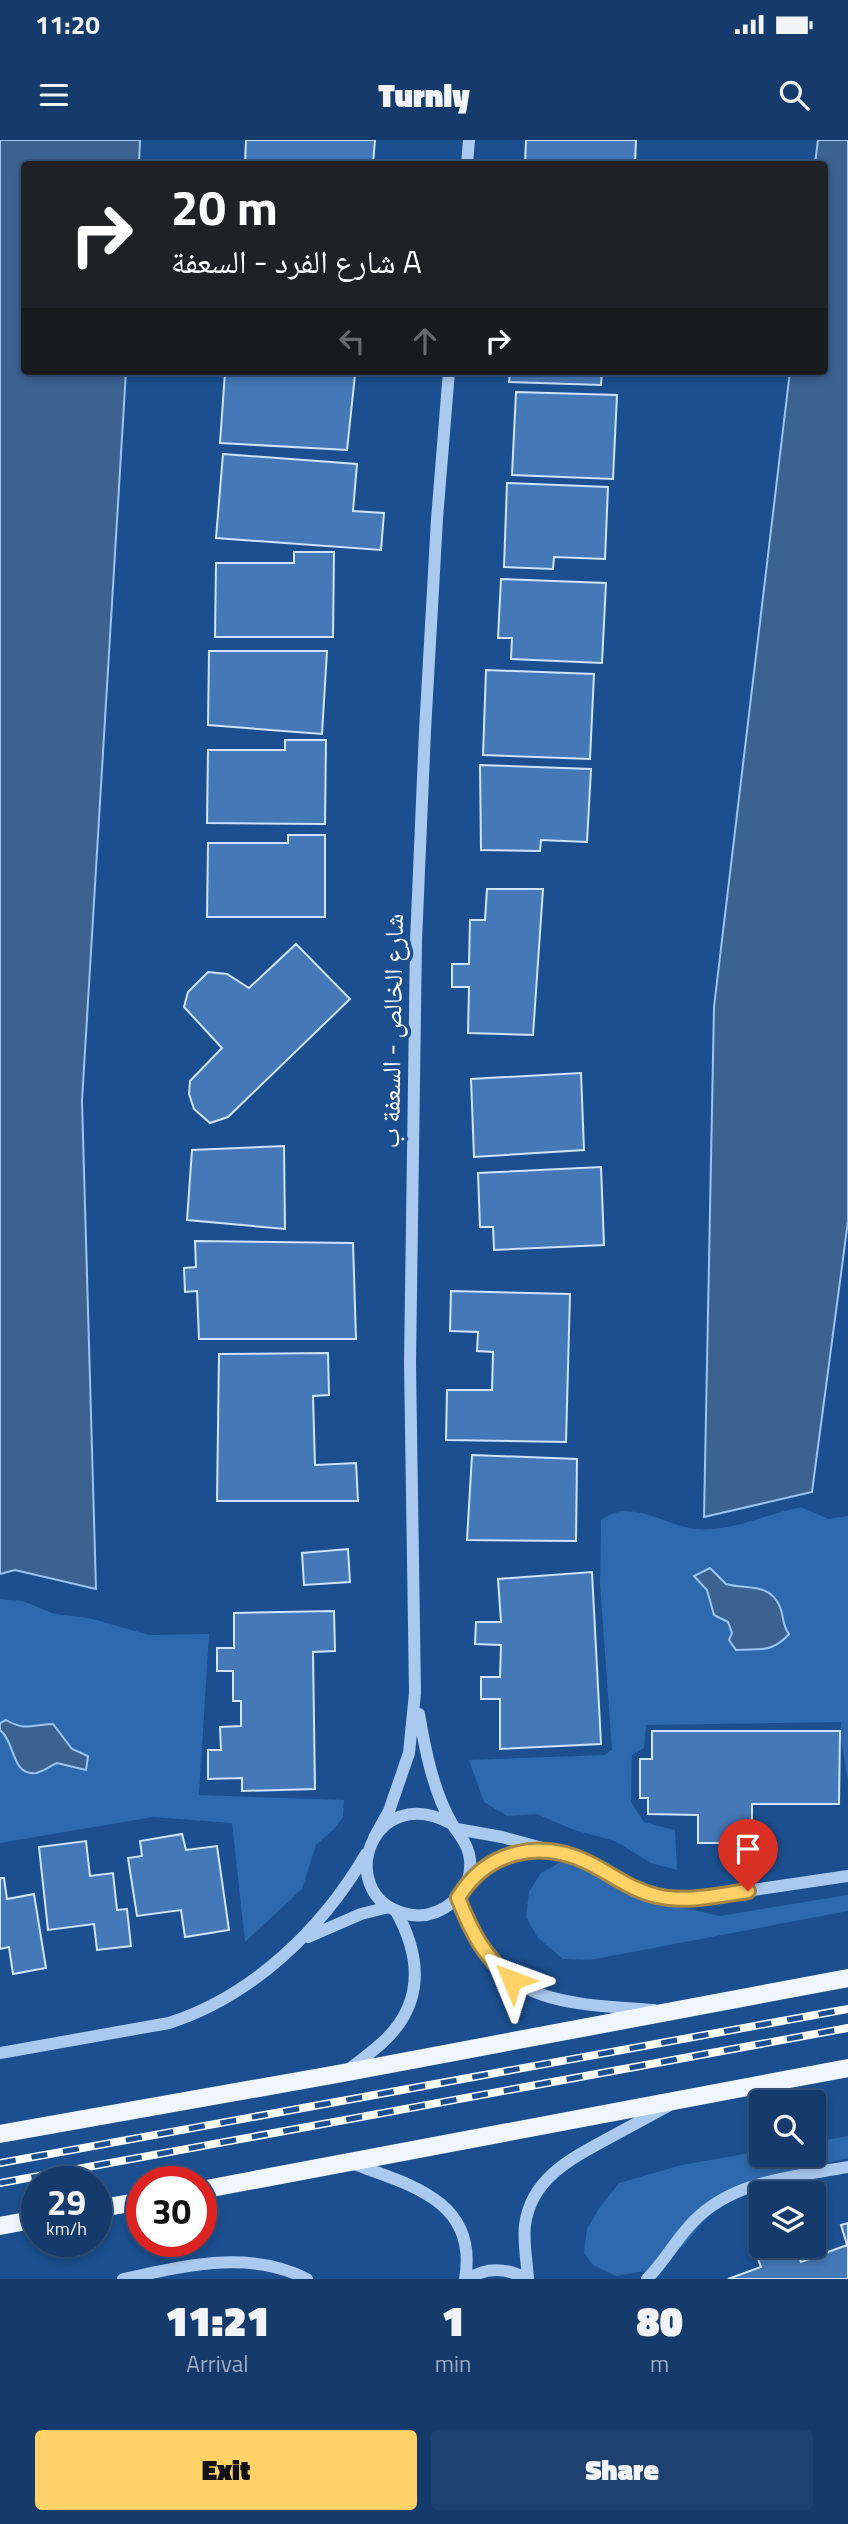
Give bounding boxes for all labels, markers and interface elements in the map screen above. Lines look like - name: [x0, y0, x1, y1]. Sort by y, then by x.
- text: 11:20: [35, 5, 100, 44]
- text: Turnly: [378, 71, 470, 119]
- icon: menu: [35, 76, 73, 114]
- icon: search: [775, 76, 813, 114]
- text: 20 m: [171, 169, 278, 244]
- icon: right: [56, 189, 147, 280]
- text: شارع الفرد - السعفة A: [171, 237, 422, 285]
- icon: left: [333, 322, 371, 360]
- icon: ahead: [406, 322, 444, 360]
- icon: right: [479, 322, 517, 360]
- street label: شارع الخالص - السعفة ب: [370, 913, 413, 1149]
- pin: [718, 1819, 778, 1891]
- icon: arrive: [729, 1830, 767, 1868]
- position arrow: [475, 1943, 549, 2017]
- map controls: [749, 2090, 826, 2258]
- button: search: [749, 2090, 826, 2167]
- speed limit sign: 30: [126, 2166, 217, 2257]
- text: 29: [47, 2175, 86, 2229]
- button: layers: [749, 2181, 826, 2258]
- text: km/h: [46, 2215, 87, 2242]
- text: 11:21: [165, 2288, 270, 2352]
- text: 1: [442, 2288, 465, 2352]
- text: 80: [637, 2288, 683, 2352]
- text: Arrival: [186, 2346, 249, 2381]
- text: min: [435, 2346, 471, 2381]
- text: m: [650, 2346, 669, 2381]
- button: Exit: [35, 2430, 417, 2510]
- button: Share: [431, 2430, 813, 2510]

